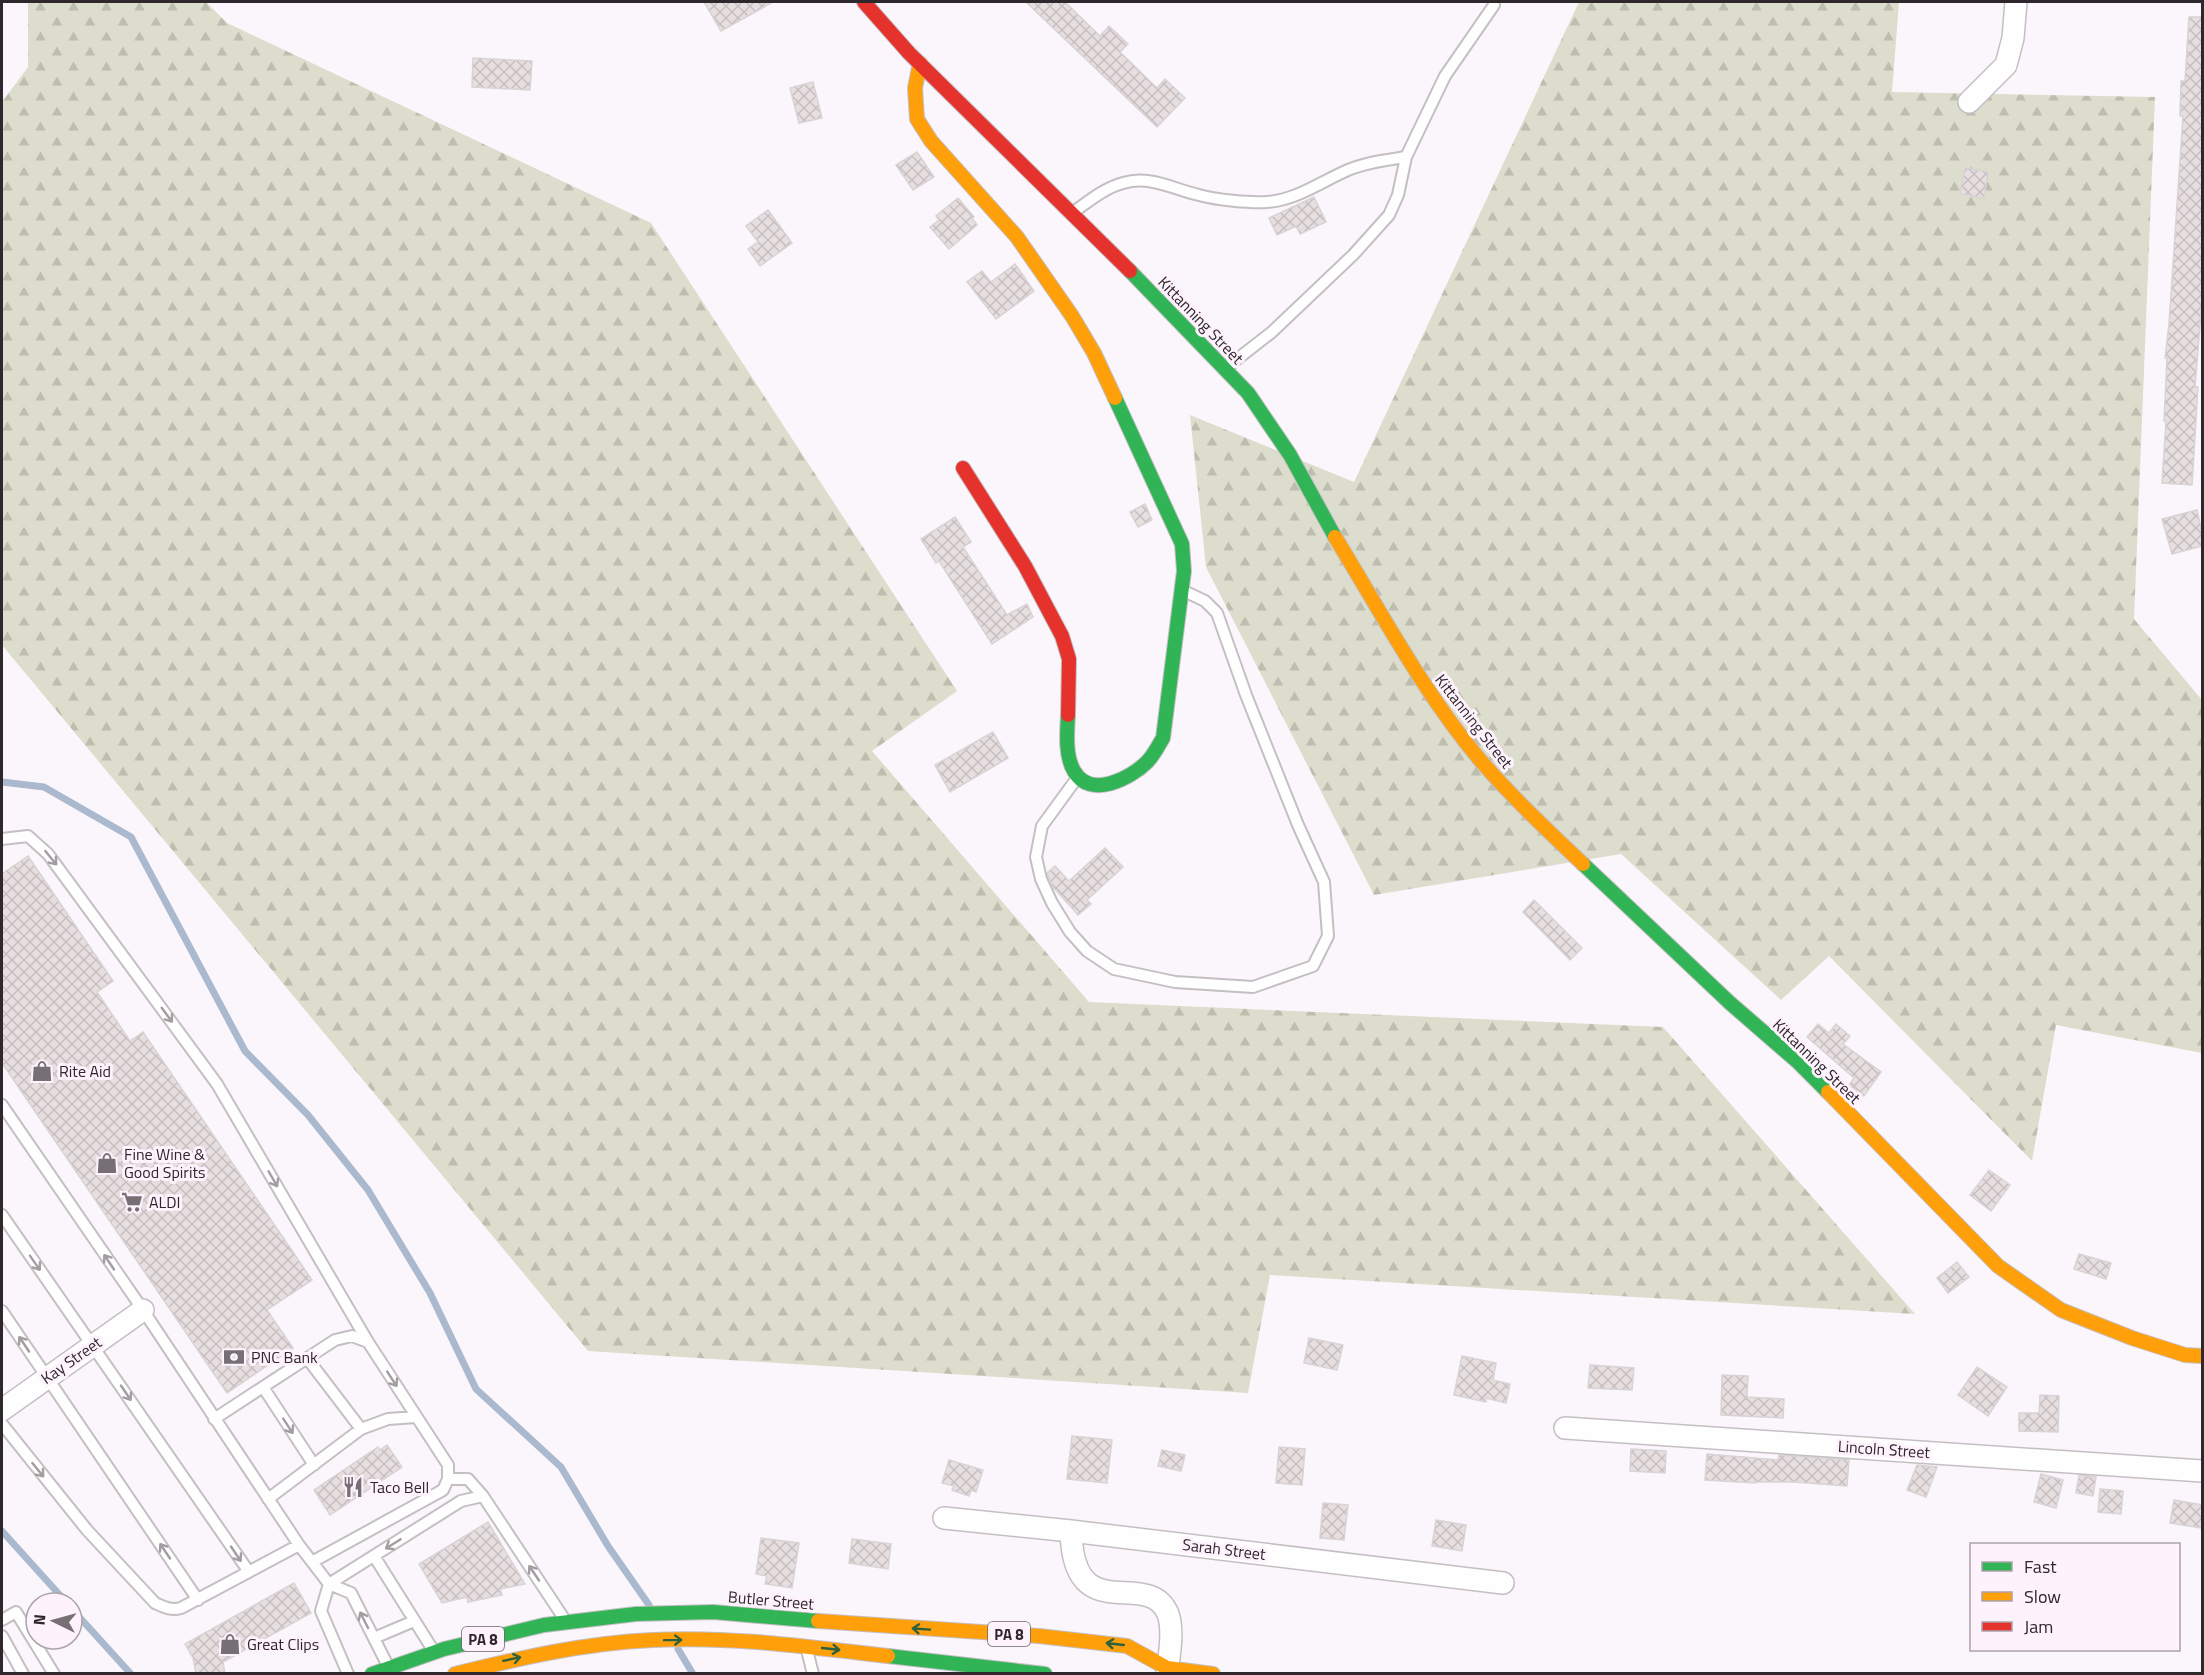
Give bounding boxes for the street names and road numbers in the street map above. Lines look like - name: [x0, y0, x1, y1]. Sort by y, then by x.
- street label: Kittanning Street: [1153, 271, 1250, 370]
- street label: Kittanning Street: [1429, 669, 1519, 774]
- street label: Kittanning Street: [1768, 1013, 1867, 1110]
- street label: Kay Street: [36, 1330, 107, 1390]
- street label: Lincoln Street: [1837, 1434, 1931, 1464]
- street label: Sarah Street: [1181, 1532, 1267, 1566]
- street label: Butler Street: [727, 1584, 815, 1616]
- road number: PA 8: [988, 1622, 1030, 1646]
- road number: PA 8: [462, 1627, 504, 1651]

